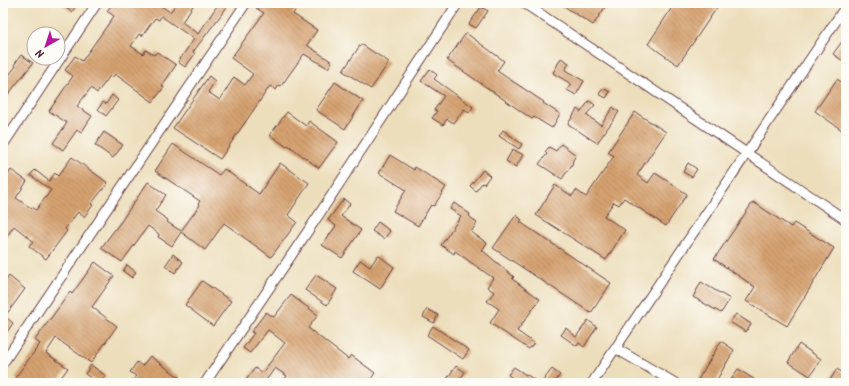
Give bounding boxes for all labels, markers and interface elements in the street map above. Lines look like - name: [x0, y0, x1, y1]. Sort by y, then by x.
- north arrow: [26, 26, 66, 66]
- text: N: [32, 44, 49, 62]

